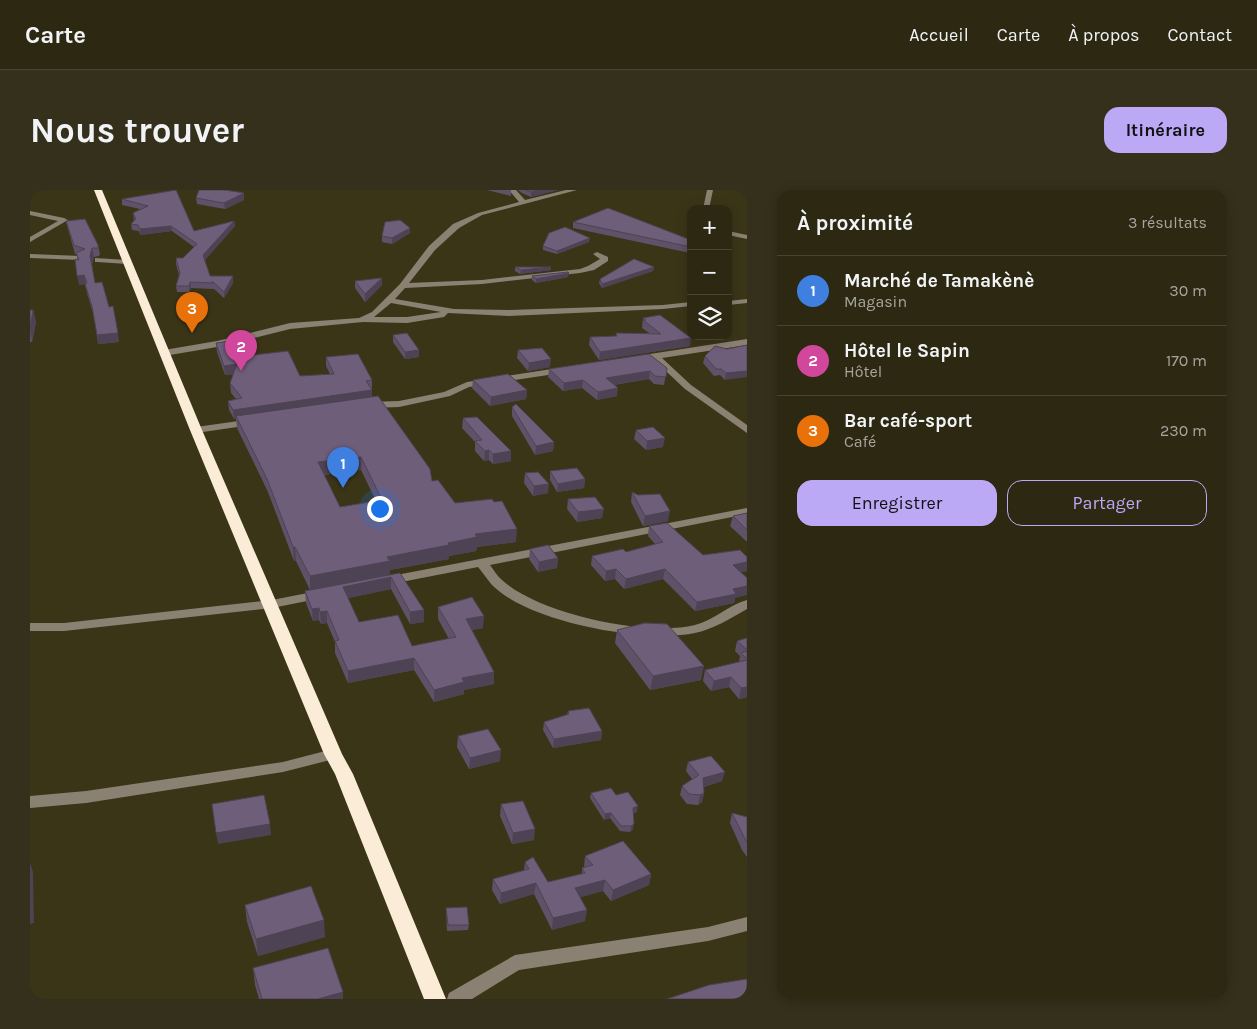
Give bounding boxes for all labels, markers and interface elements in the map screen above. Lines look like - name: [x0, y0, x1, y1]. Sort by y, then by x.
- text: Carte: [25, 21, 86, 49]
- text: Accueil: [909, 24, 969, 46]
- text: Carte: [997, 24, 1040, 46]
- text: À propos: [1068, 24, 1140, 46]
- text: Contact: [1168, 24, 1232, 46]
- button: Itinéraire: [1104, 107, 1227, 153]
- text: Nous trouver: [30, 110, 244, 151]
- map controls: [687, 205, 732, 340]
- button: +: [687, 205, 732, 250]
- text: À proximité: [797, 211, 913, 235]
- text: 3 résultats: [1128, 213, 1207, 232]
- button: −: [687, 250, 732, 295]
- text: Marché de Tamakènè: [844, 270, 1034, 292]
- text: 1: [810, 281, 816, 300]
- text: 30 m: [1169, 281, 1207, 300]
- pin: 3: [176, 292, 208, 333]
- text: Magasin: [844, 292, 907, 311]
- button: layers: [687, 295, 732, 340]
- pin: 2: [225, 330, 257, 371]
- text: Hôtel le Sapin: [844, 340, 970, 362]
- text: 2: [808, 351, 818, 370]
- text: 170 m: [1166, 351, 1207, 370]
- text: Hôtel: [844, 362, 882, 381]
- text: Bar café-sport: [844, 410, 972, 432]
- text: 3: [808, 421, 818, 440]
- text: 230 m: [1160, 421, 1207, 440]
- text: Café: [844, 432, 876, 451]
- pin: 1: [327, 447, 359, 488]
- button: Enregistrer: [797, 480, 997, 526]
- button: Partager: [1007, 480, 1207, 526]
- your location: [367, 496, 393, 522]

